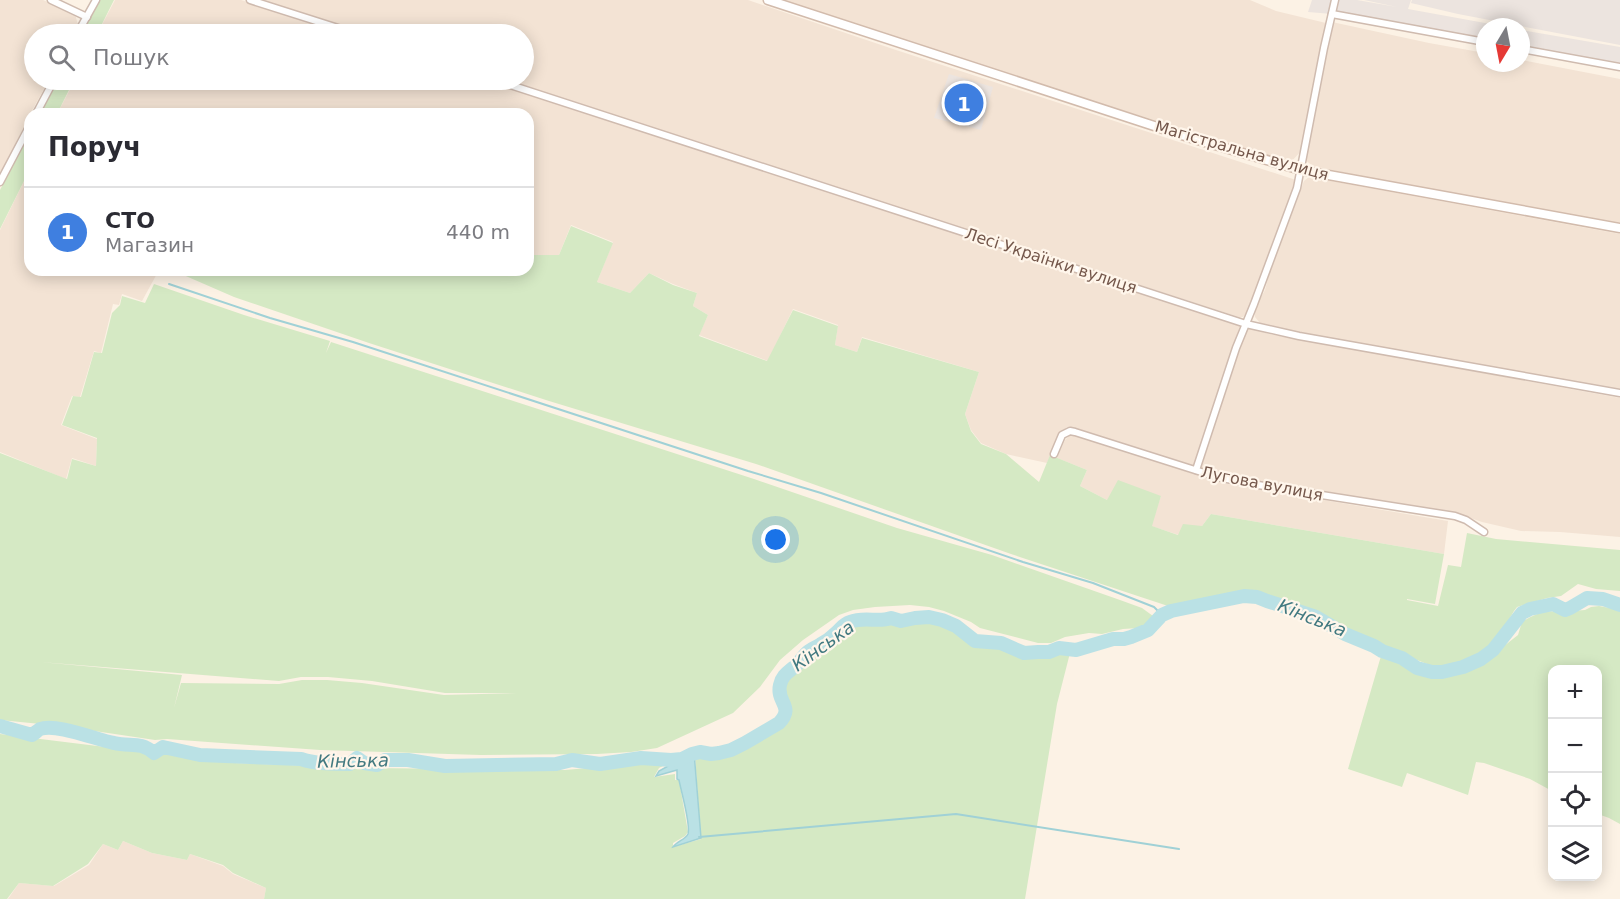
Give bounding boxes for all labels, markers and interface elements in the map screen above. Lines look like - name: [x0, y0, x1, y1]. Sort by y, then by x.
- north arrow: [1476, 18, 1530, 72]
- search box: [24, 24, 534, 90]
- icon: search: [45, 41, 78, 74]
- text: Пошук: [93, 45, 169, 70]
- pin: 1: [944, 80, 984, 126]
- street label: Магістральна вулиця: [1153, 117, 1331, 184]
- text: Поруч: [48, 132, 141, 162]
- text: СТО: [105, 208, 155, 233]
- text: 1: [61, 220, 74, 244]
- text: 440 m: [446, 220, 510, 244]
- street label: Лесі Українки вулиця: [962, 224, 1139, 297]
- text: Магазин: [105, 233, 194, 257]
- street label: Лугова вулиця: [1199, 462, 1325, 505]
- your location: [761, 525, 790, 554]
- water label: Кінська: [1275, 594, 1349, 641]
- water label: Кінська: [787, 616, 858, 675]
- map controls: [1548, 665, 1602, 881]
- button: +: [1548, 665, 1602, 719]
- button: −: [1548, 719, 1602, 773]
- water label: Кінська: [317, 749, 389, 772]
- button: locate: [1548, 773, 1602, 827]
- button: layers: [1548, 827, 1602, 881]

